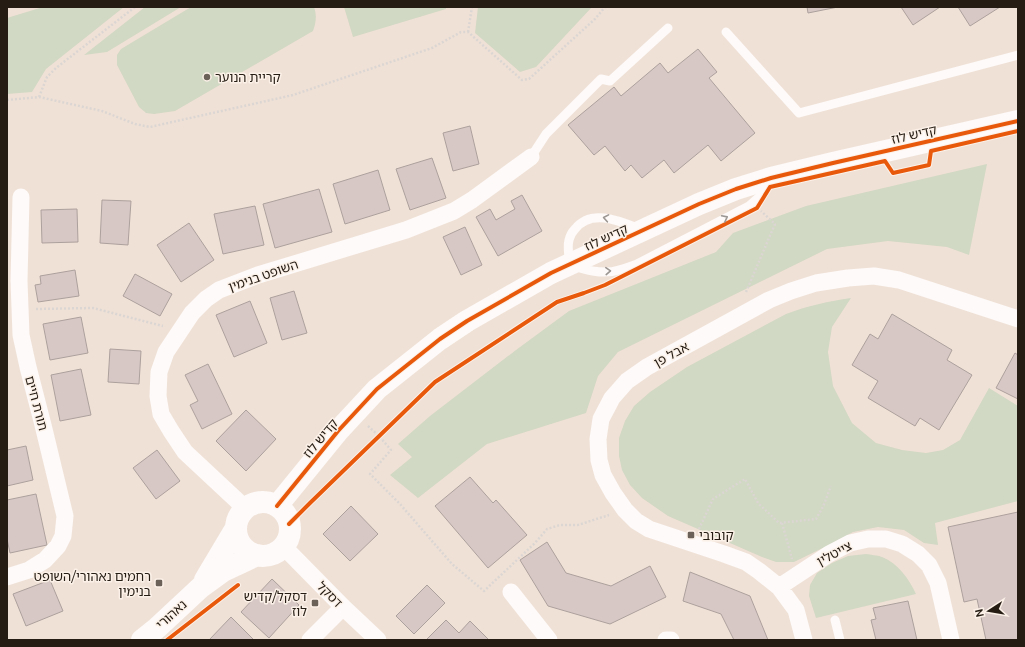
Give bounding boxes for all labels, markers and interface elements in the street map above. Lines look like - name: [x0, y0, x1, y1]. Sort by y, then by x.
- place label: קריית הנוער: [215, 70, 281, 84]
- marker: קריית הנוער: [202, 72, 212, 82]
- street label: קדיש לוז: [890, 122, 938, 146]
- one-way arrow: [603, 215, 609, 223]
- one-way arrow: [721, 215, 729, 223]
- street label: קדיש לוז: [582, 221, 630, 253]
- street label: השופט בנימין: [226, 257, 300, 293]
- one-way arrow: [605, 267, 611, 276]
- street label: אבל פן: [651, 339, 691, 369]
- street label: תורת חיים: [23, 374, 51, 432]
- street label: קדיש לוז: [300, 416, 340, 460]
- place label: קובובי: [699, 528, 734, 542]
- marker: קובובי: [686, 530, 696, 540]
- street label: צייטלין: [814, 538, 854, 568]
- place label: רחמים נאהורי/השופט בנימין: [34, 569, 151, 598]
- marker: רחמים נאהורי/השופט בנימין: [154, 578, 164, 588]
- street label: דסקל: [314, 578, 346, 610]
- place label: דסקל/קדיש לוז: [244, 589, 307, 618]
- north arrow: [969, 591, 1009, 631]
- street label: נאהורי: [153, 597, 189, 631]
- marker: דסקל/קדיש לוז: [310, 598, 320, 608]
- text: N: [972, 608, 986, 618]

